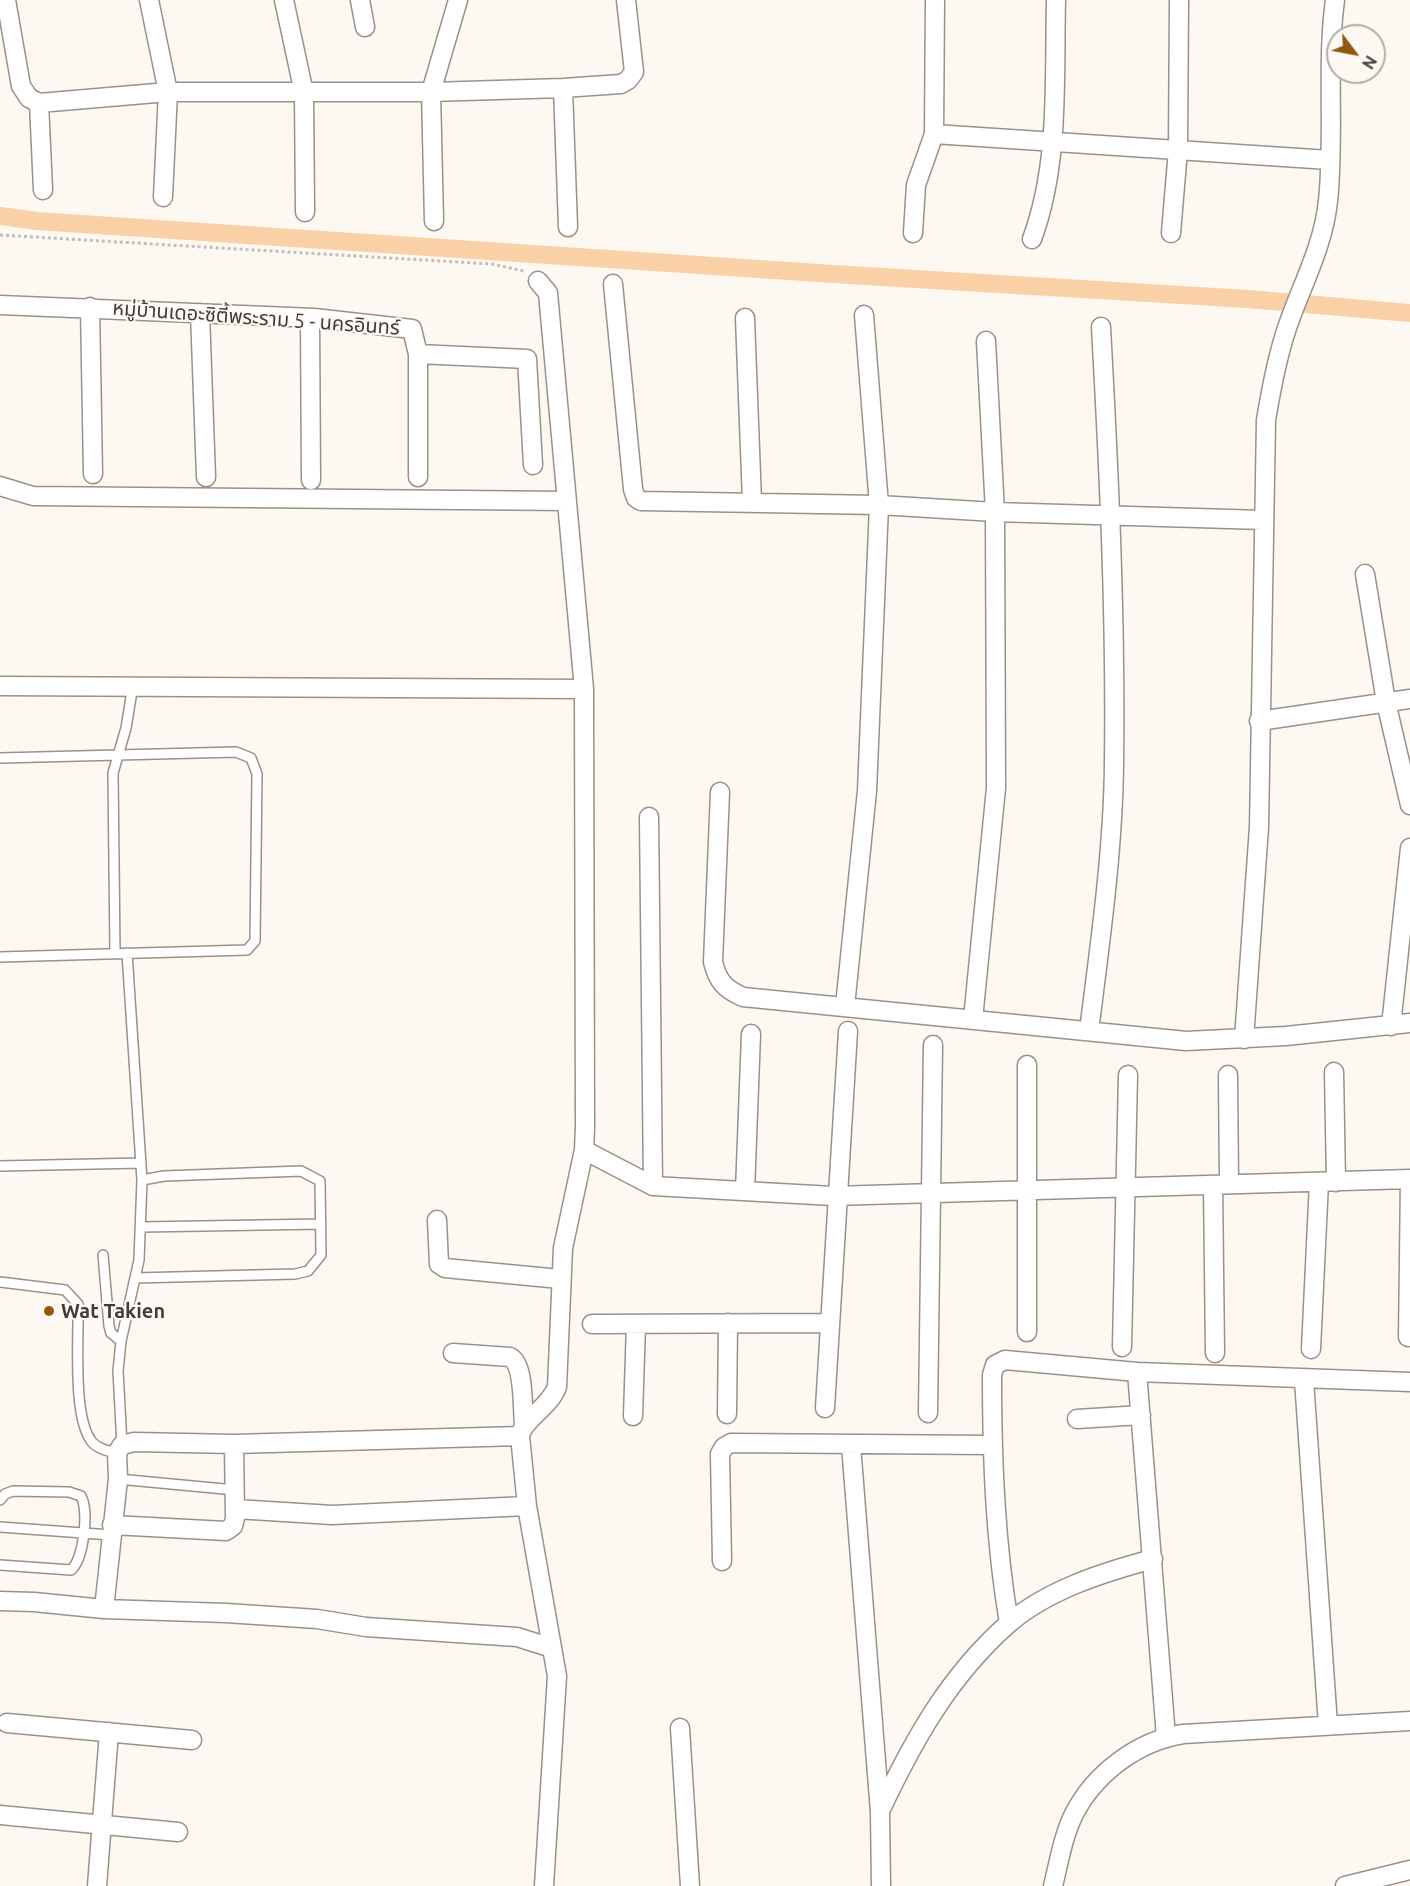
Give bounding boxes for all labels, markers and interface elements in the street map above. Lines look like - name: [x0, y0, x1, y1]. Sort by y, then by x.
- north arrow: [1326, 24, 1386, 84]
- text: N: [1359, 53, 1380, 72]
- street label: หมู่บ้านเดอะซิตี้พระราม 5 - นครอินทร์: [112, 296, 400, 340]
- place label: Wat Takien: [61, 1299, 165, 1323]
- marker: Wat Takien: [42, 1304, 56, 1318]

